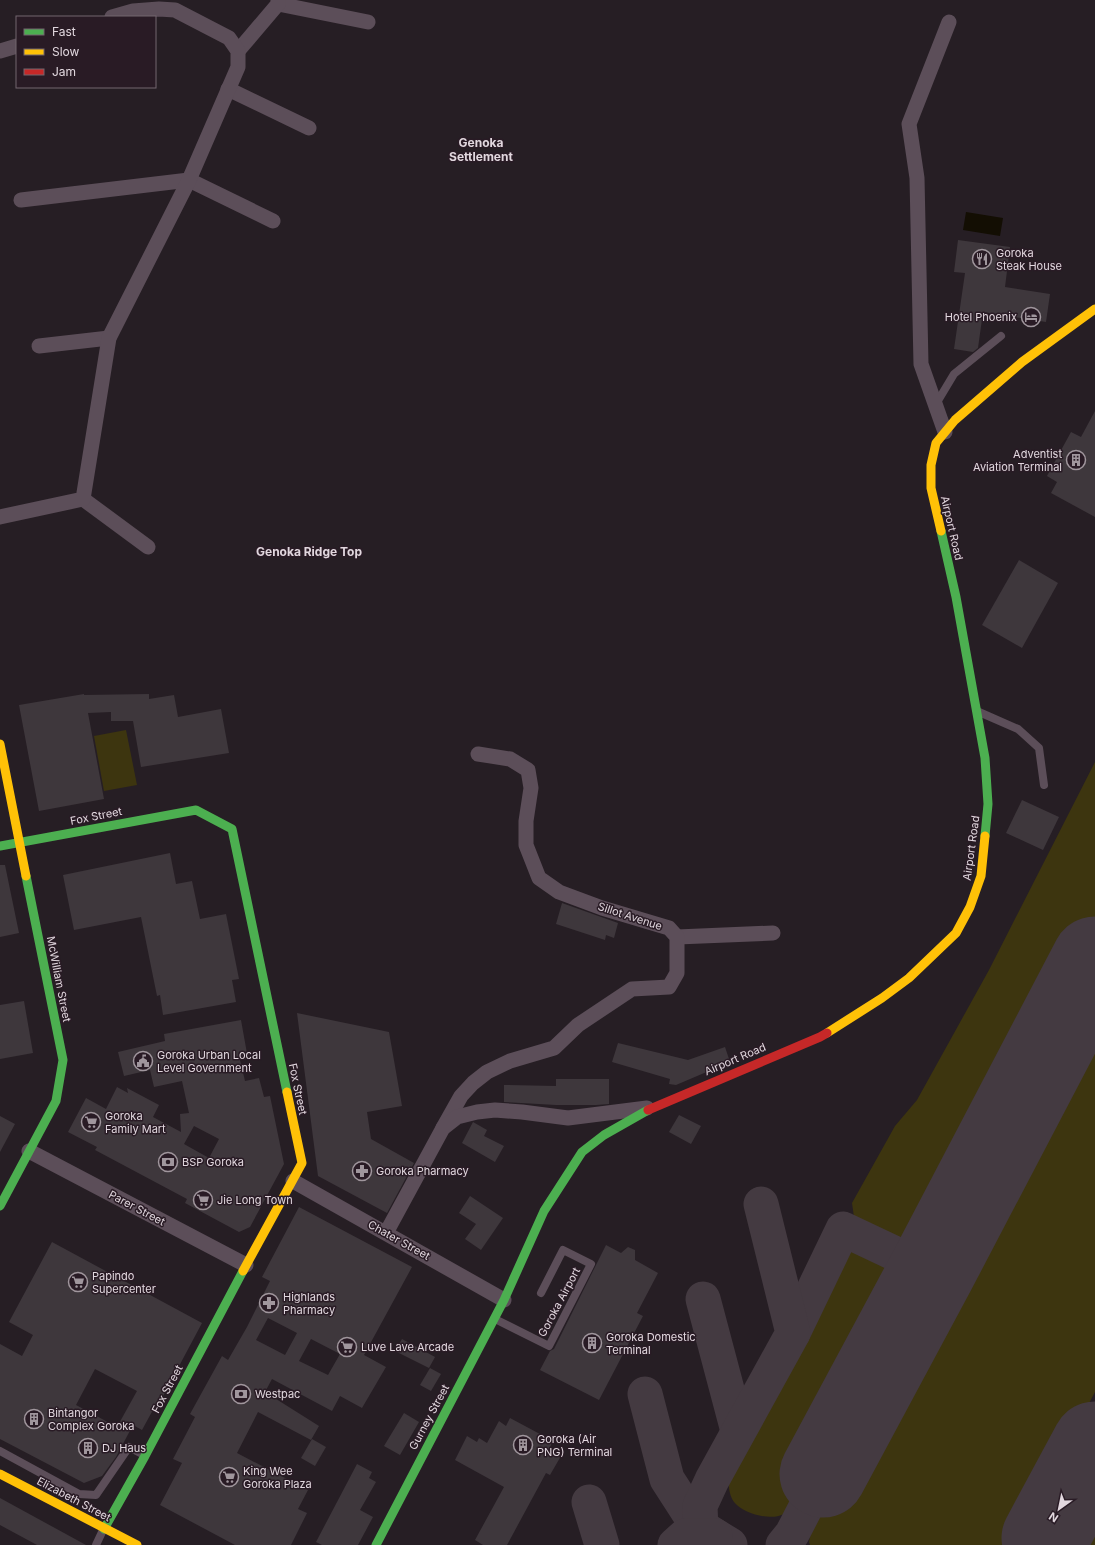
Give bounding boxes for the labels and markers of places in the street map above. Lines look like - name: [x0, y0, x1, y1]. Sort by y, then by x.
- place label: Goroka Steak House: [996, 246, 1062, 273]
- restaurant icon: Goroka Steak House: [971, 248, 993, 270]
- hotel icon: Hotel Phoenix: [1020, 306, 1042, 328]
- place label: Hotel Phoenix: [945, 310, 1017, 324]
- place label: Adventist Aviation Terminal: [973, 447, 1062, 474]
- building icon: Adventist Aviation Terminal: [1065, 449, 1087, 471]
- place label: Goroka Urban Local Level Government: [157, 1048, 261, 1075]
- public building icon: Goroka Urban Local Level Government: [132, 1050, 154, 1072]
- place label: Goroka Family Mart: [105, 1109, 166, 1136]
- supermarket icon: Goroka Family Mart: [80, 1111, 102, 1133]
- bank icon: BSP Goroka: [157, 1151, 179, 1173]
- place label: BSP Goroka: [182, 1155, 244, 1169]
- pharmacy icon: Goroka Pharmacy: [351, 1160, 373, 1182]
- place label: Goroka Pharmacy: [376, 1164, 469, 1178]
- supermarket icon: Jie Long Town: [192, 1189, 214, 1211]
- place label: Jie Long Town: [217, 1193, 293, 1207]
- place label: Papindo Supercenter: [92, 1269, 156, 1296]
- supermarket icon: Papindo Supercenter: [67, 1271, 89, 1293]
- place label: Highlands Pharmacy: [283, 1290, 335, 1317]
- pharmacy icon: Highlands Pharmacy: [258, 1292, 280, 1314]
- place label: Goroka Domestic Terminal: [606, 1330, 696, 1357]
- building icon: Goroka Domestic Terminal: [581, 1332, 603, 1354]
- supermarket icon: Luve Lave Arcade: [336, 1336, 358, 1358]
- place label: Luve Lave Arcade: [361, 1340, 454, 1354]
- bank icon: Westpac: [230, 1383, 252, 1405]
- place label: Westpac: [255, 1387, 300, 1401]
- place label: Bintangor Complex Goroka: [48, 1406, 135, 1433]
- building icon: Bintangor Complex Goroka: [23, 1408, 45, 1430]
- place label: Goroka (Air PNG) Terminal: [537, 1432, 612, 1459]
- building icon: Goroka (Air PNG) Terminal: [512, 1434, 534, 1456]
- building icon: DJ Haus: [77, 1437, 99, 1459]
- place label: DJ Haus: [102, 1441, 146, 1455]
- place label: King Wee Goroka Plaza: [243, 1464, 312, 1491]
- supermarket icon: King Wee Goroka Plaza: [218, 1466, 240, 1488]

